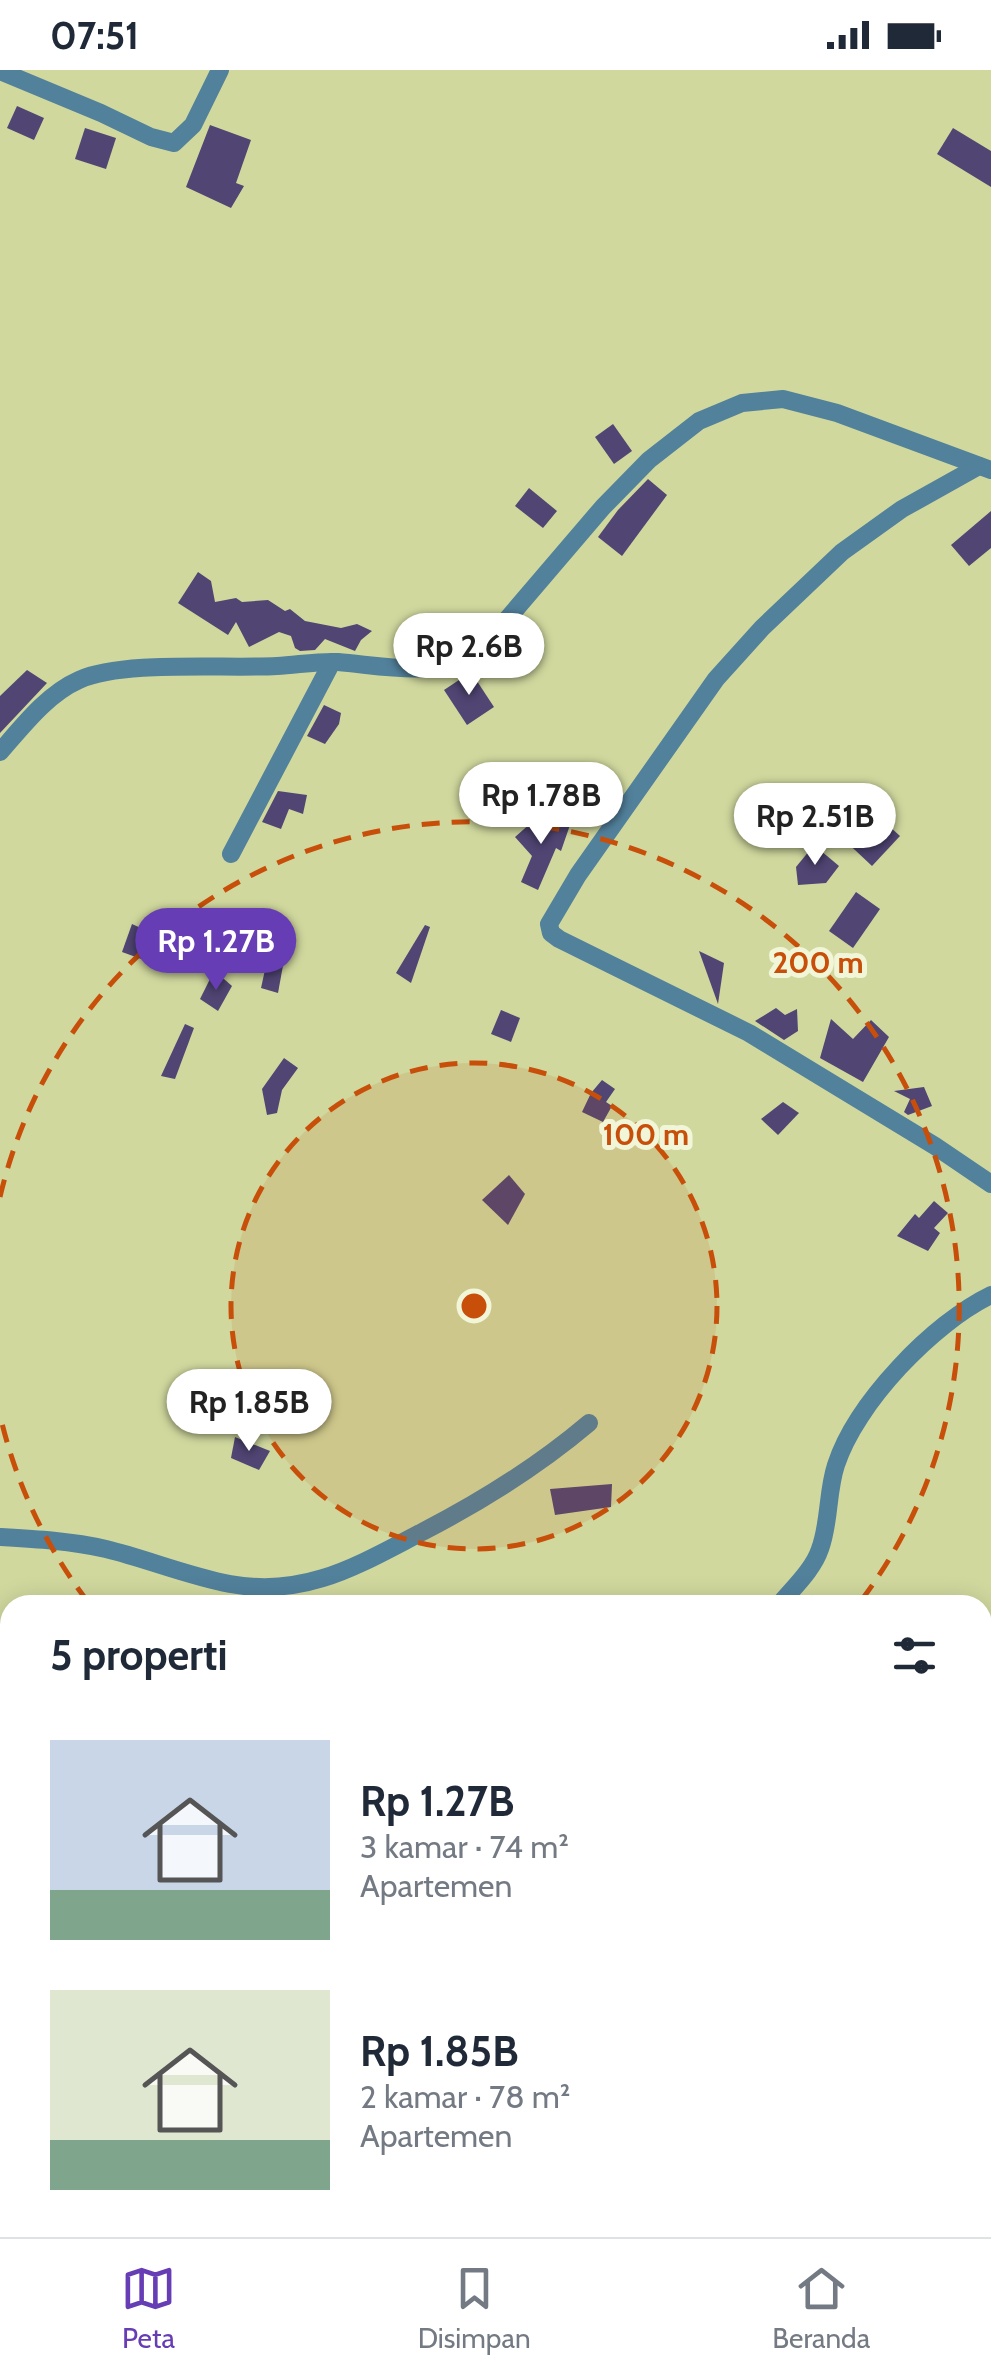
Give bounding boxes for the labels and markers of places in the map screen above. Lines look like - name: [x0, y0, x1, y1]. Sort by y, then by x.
- pin: Rp 2.6B: [377, 613, 561, 698]
- pin: Rp 1.78B: [438, 762, 644, 847]
- pin: Rp 2.51B: [712, 783, 918, 868]
- pin: Rp 1.27B: [113, 908, 319, 993]
- centre of rings: [456, 1288, 492, 1324]
- pin: Rp 1.85B: [146, 1369, 352, 1454]

